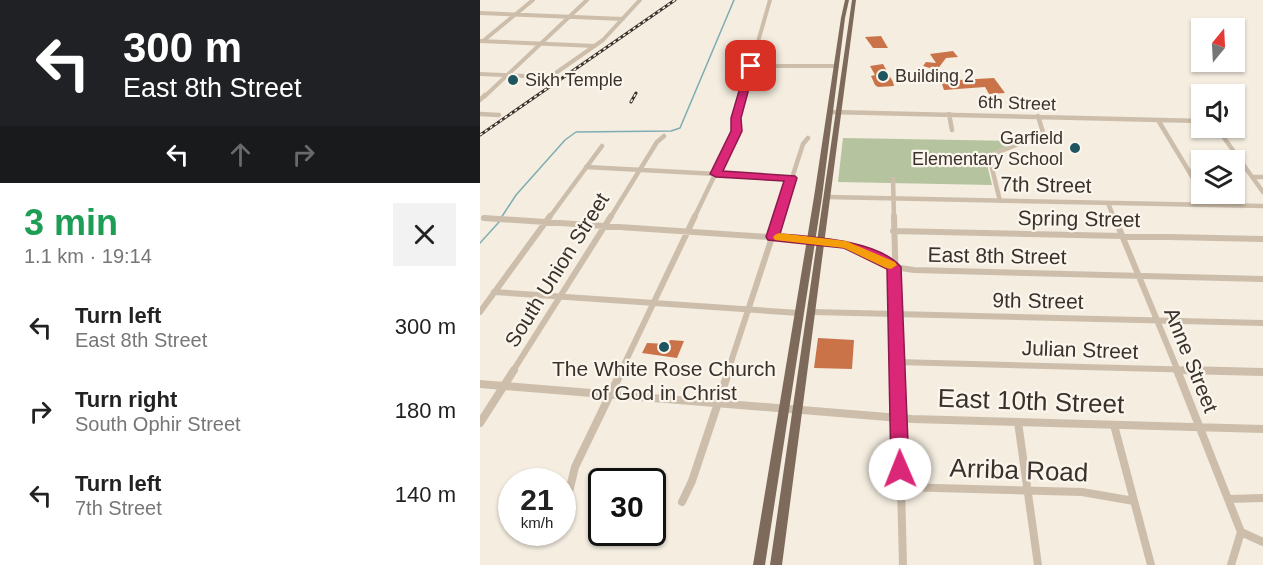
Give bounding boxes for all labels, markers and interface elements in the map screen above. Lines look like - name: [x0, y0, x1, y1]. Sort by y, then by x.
- north arrow: [1191, 18, 1245, 72]
- map controls: [1191, 18, 1245, 204]
- icon: left: [24, 24, 102, 102]
- text: 300 m: [123, 24, 242, 71]
- pin: [725, 40, 776, 91]
- icon: arrive: [734, 49, 767, 82]
- place label: Building 2: [895, 66, 974, 86]
- marker: Building 2: [876, 69, 890, 83]
- place label: Sikh Temple: [525, 70, 623, 90]
- text: East 8th Street: [123, 73, 302, 103]
- marker: Sikh Temple: [506, 73, 520, 87]
- button: sound: [1191, 84, 1245, 138]
- street label: 6th Street: [978, 92, 1056, 114]
- place label: Garfield Elementary School: [912, 128, 1063, 169]
- icon: left: [161, 138, 194, 171]
- icon: ahead: [224, 138, 257, 171]
- icon: right: [287, 138, 320, 171]
- marker: Garfield Elementary School: [1068, 141, 1082, 155]
- button: layers: [1191, 150, 1245, 204]
- street label: 7th Street: [1000, 172, 1092, 197]
- street label: South Union Street: [500, 188, 613, 351]
- text: 3 min: [24, 202, 118, 243]
- button: close: [393, 203, 456, 266]
- street label: Spring Street: [1018, 206, 1141, 231]
- street label: East 8th Street: [927, 243, 1067, 268]
- text: 1.1 km · 19:14: [24, 245, 152, 267]
- street label: 9th Street: [992, 288, 1084, 313]
- text: Turn left: [75, 303, 161, 328]
- street label: Anne Street: [1160, 304, 1223, 416]
- icon: left: [24, 311, 57, 344]
- text: 300 m: [395, 314, 456, 339]
- text: East 8th Street: [75, 329, 207, 351]
- street label: Julian Street: [1021, 336, 1139, 363]
- marker: The White Rose Church of God in Christ: [657, 340, 671, 354]
- place label: The White Rose Church of God in Christ: [552, 357, 776, 404]
- street label: East 10th Street: [937, 383, 1125, 419]
- text: Turn right: [75, 387, 177, 412]
- icon: right: [24, 395, 57, 428]
- text: 180 m: [395, 398, 456, 423]
- text: South Ophir Street: [75, 413, 241, 435]
- position arrow: [868, 437, 932, 501]
- street label: Arriba Road: [949, 453, 1089, 487]
- speed limit sign: 30: [588, 468, 666, 546]
- text: Turn left: [75, 471, 161, 496]
- icon: left: [24, 479, 57, 512]
- text: 140 m: [395, 482, 456, 507]
- text: 21: [520, 483, 554, 516]
- text: 7th Street: [75, 497, 162, 519]
- text: km/h: [521, 514, 553, 531]

